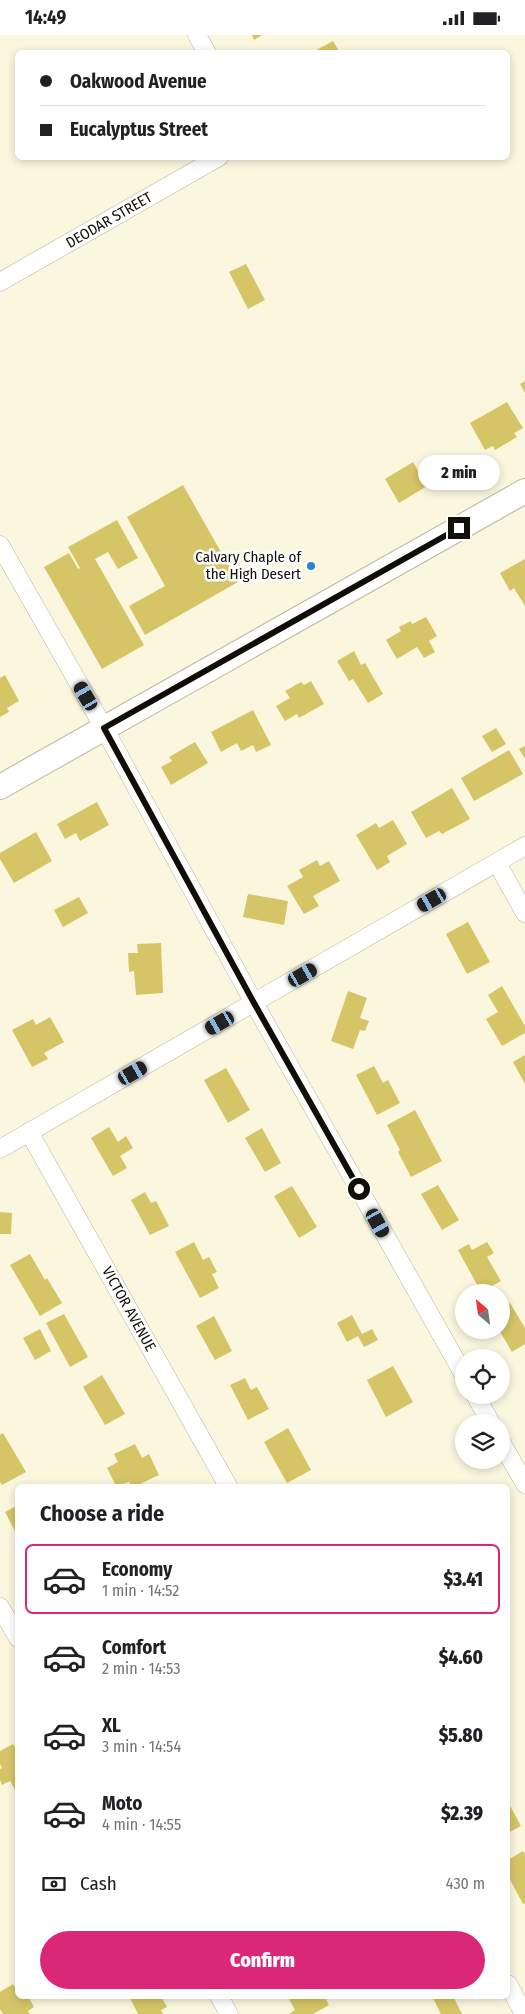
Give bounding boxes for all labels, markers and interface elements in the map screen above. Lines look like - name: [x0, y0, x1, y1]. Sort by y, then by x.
- text: 14:49: [25, 6, 66, 29]
- text: Oakwood Avenue: [70, 70, 207, 93]
- text: Eucalyptus Street: [70, 118, 208, 141]
- street label: DEODAR STREET: [63, 188, 155, 252]
- callout: 2 min: [418, 455, 500, 491]
- text: 2 min: [441, 463, 477, 482]
- route end: [448, 517, 470, 539]
- place label: Calvary Chaple of the High Desert: [195, 548, 302, 583]
- marker: Calvary Chaple of the High Desert: [305, 560, 317, 572]
- car: [72, 679, 99, 713]
- car: [415, 886, 448, 914]
- car: [286, 961, 319, 989]
- car: [203, 1009, 236, 1037]
- car: [116, 1059, 149, 1087]
- route start: [348, 1178, 370, 1200]
- car: [364, 1206, 391, 1240]
- street label: VICTOR AVENUE: [98, 1264, 160, 1354]
- north arrow: [455, 1284, 510, 1339]
- map controls: [455, 1284, 510, 1469]
- button: locate: [455, 1349, 510, 1404]
- button: layers: [455, 1414, 510, 1469]
- text: Choose a ride: [40, 1500, 164, 1527]
- icon: car: [42, 1557, 87, 1602]
- text: Economy: [102, 1558, 172, 1581]
- text: $3.41: [443, 1568, 483, 1591]
- text: 1 min · 14:52: [102, 1581, 179, 1600]
- icon: car: [42, 1635, 87, 1680]
- text: Comfort: [102, 1636, 166, 1659]
- text: $4.60: [439, 1646, 483, 1669]
- text: 2 min · 14:53: [102, 1659, 180, 1678]
- icon: car: [42, 1713, 87, 1758]
- text: XL: [102, 1714, 121, 1737]
- text: $5.80: [439, 1724, 483, 1747]
- text: 3 min · 14:54: [102, 1737, 181, 1756]
- icon: car: [42, 1791, 87, 1836]
- text: Moto: [102, 1792, 142, 1815]
- text: $2.39: [441, 1802, 483, 1825]
- text: 4 min · 14:55: [102, 1815, 181, 1834]
- icon: cash: [40, 1870, 68, 1898]
- text: Cash: [80, 1872, 117, 1895]
- text: 430 m: [446, 1874, 485, 1893]
- button: Confirm: [40, 1931, 485, 1989]

